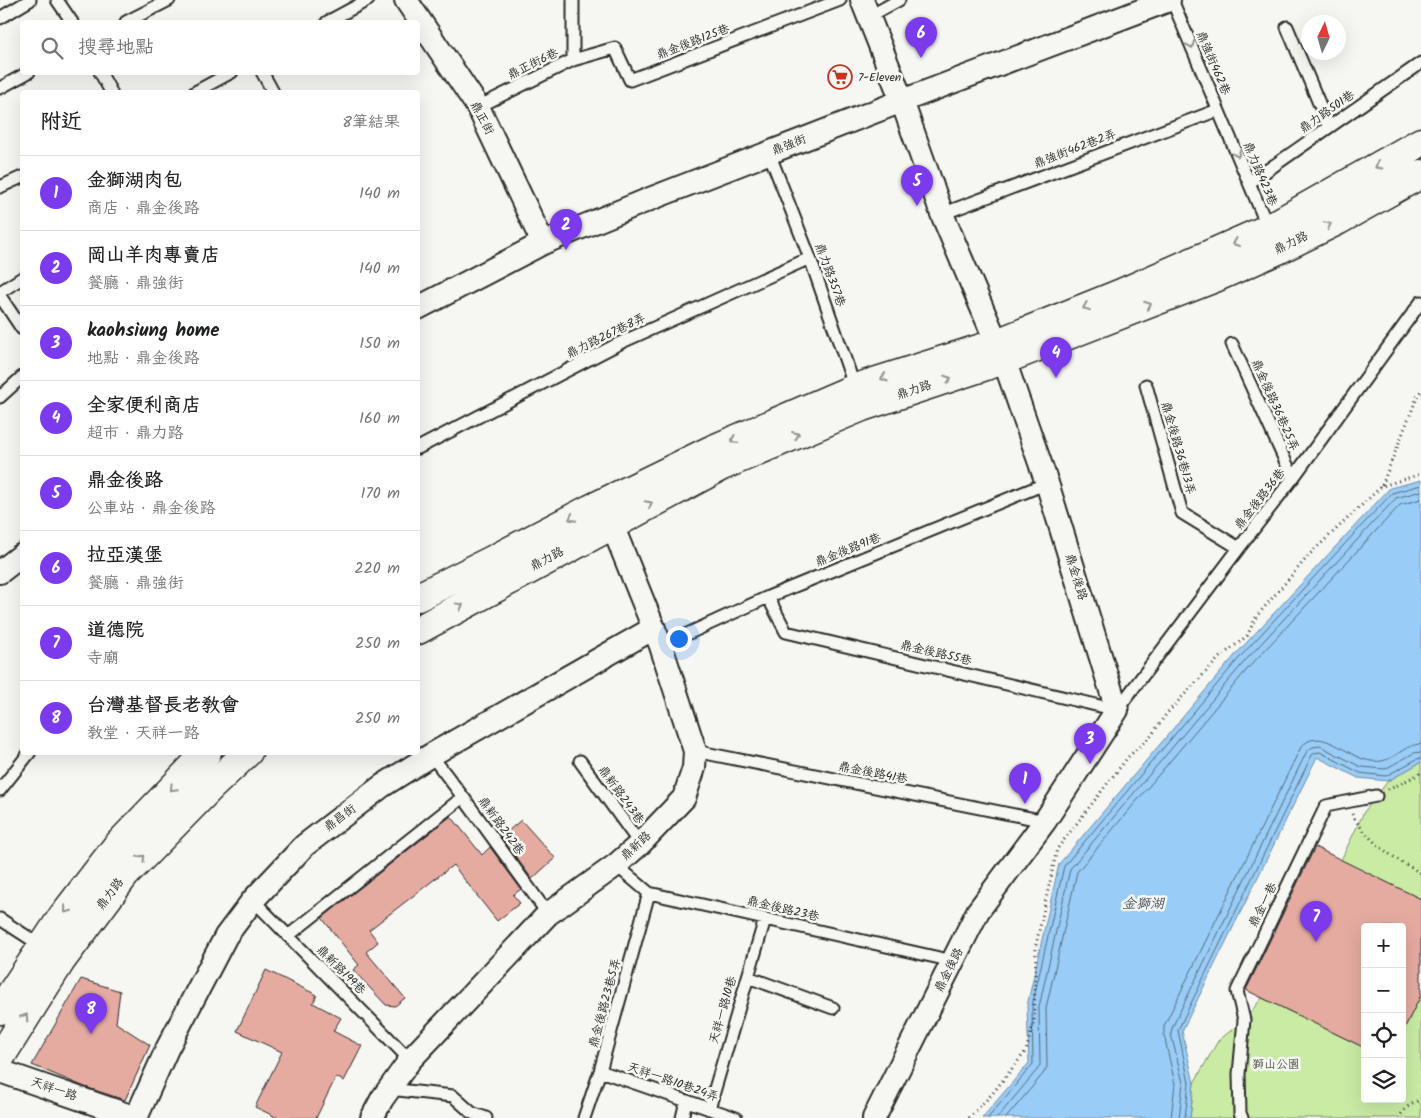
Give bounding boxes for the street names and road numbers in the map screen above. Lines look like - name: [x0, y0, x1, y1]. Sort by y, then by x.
- street label: 鼎金後路125巷: [654, 19, 732, 65]
- street label: 鼎強街462巷: [1191, 28, 1235, 98]
- street label: 鼎正街6巷: [504, 43, 562, 85]
- street label: 鼎力路501巷: [1295, 86, 1359, 138]
- street label: 鼎正街: [465, 98, 499, 138]
- street label: 鼎強街462巷2弄: [1031, 124, 1119, 174]
- street label: 鼎強街: [769, 130, 809, 160]
- street label: 鼎力路423巷: [1238, 139, 1282, 209]
- street label: 鼎力路: [1271, 227, 1311, 259]
- street label: 鼎力路357巷: [810, 240, 850, 310]
- street label: 鼎力路267巷8弄: [563, 309, 649, 363]
- street label: 鼎金後路36巷25弄: [1246, 356, 1304, 454]
- street label: 鼎力路: [894, 375, 934, 405]
- street label: 鼎金後路36巷13弄: [1156, 399, 1200, 497]
- street label: 鼎金後路36巷: [1230, 464, 1290, 534]
- street label: 鼎金後路91巷: [812, 528, 884, 572]
- street label: 鼎力路: [527, 542, 567, 576]
- street label: 鼎金後路: [1060, 551, 1092, 603]
- street label: 鼎金後路55巷: [898, 636, 974, 670]
- street label: 鼎金後路41巷: [837, 757, 909, 789]
- street label: 鼎新路243巷: [593, 762, 649, 828]
- street label: 鼎新路242巷: [473, 793, 529, 859]
- street label: 鼎昌街: [320, 800, 360, 836]
- street label: 鼎新路: [616, 827, 656, 865]
- street label: 鼎力路: [92, 874, 128, 914]
- street label: 鼎金一巷: [1244, 879, 1282, 931]
- street label: 鼎金後路23巷: [745, 891, 821, 927]
- street label: 鼎新路199巷: [312, 941, 370, 999]
- street label: 鼎金後路: [930, 944, 968, 996]
- street label: 鼎金後路23巷5弄: [584, 956, 626, 1050]
- street label: 天祥一路10巷: [704, 974, 742, 1046]
- street label: 天祥一路10巷24弄: [625, 1057, 721, 1107]
- street label: 天祥一路: [28, 1072, 80, 1106]

